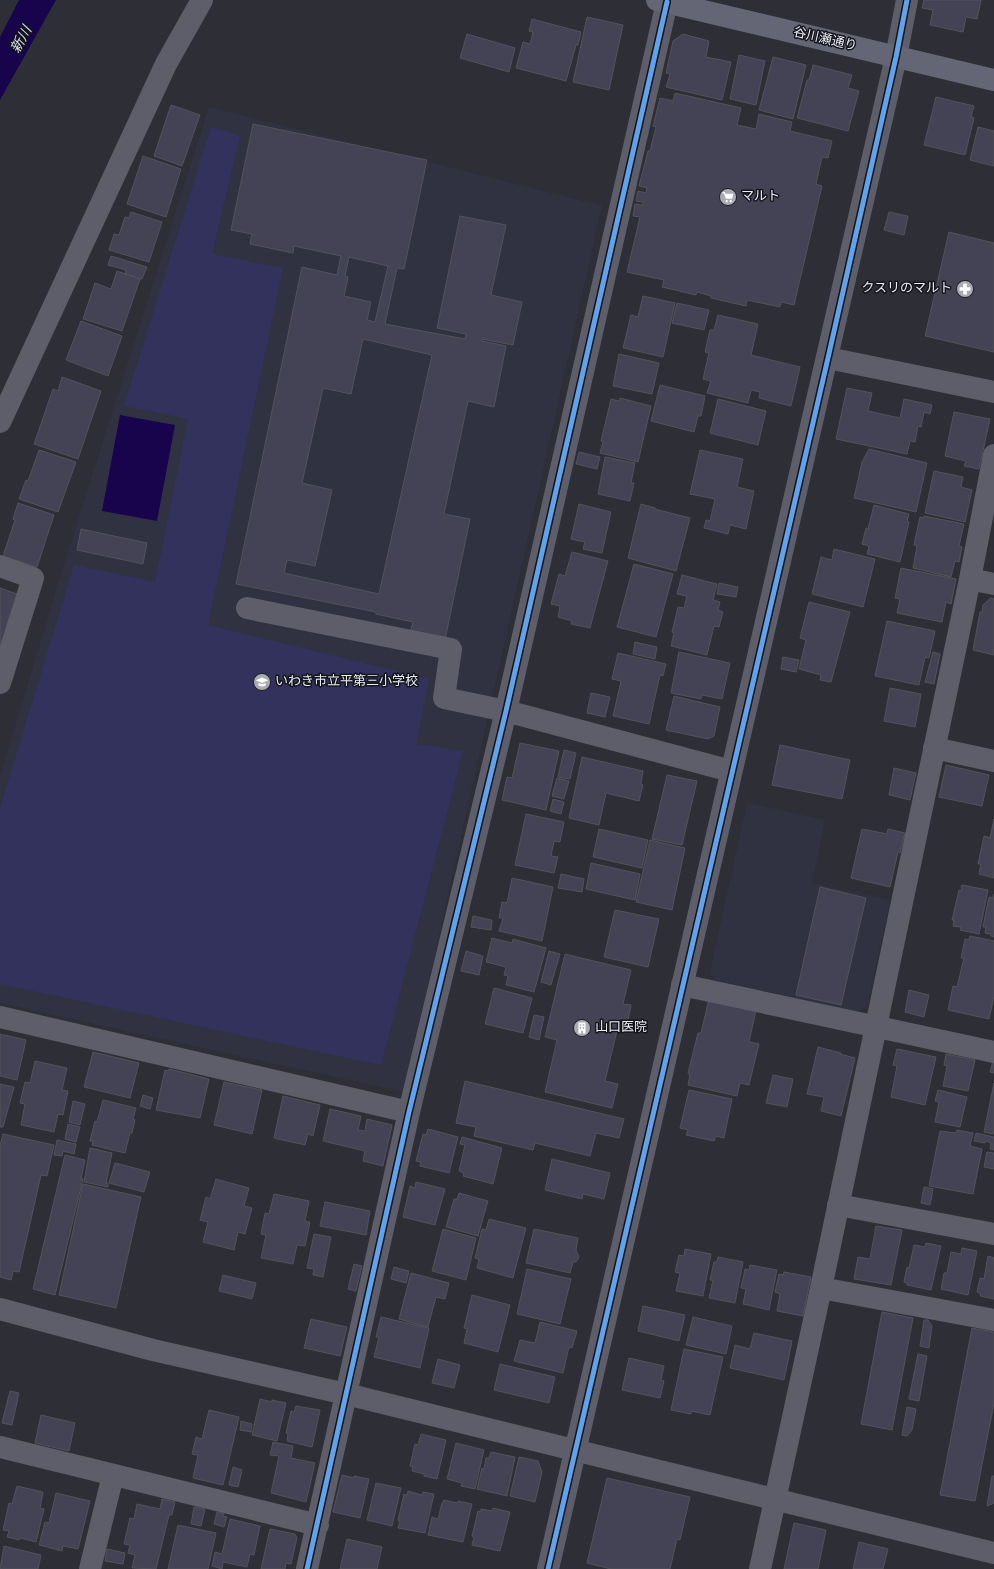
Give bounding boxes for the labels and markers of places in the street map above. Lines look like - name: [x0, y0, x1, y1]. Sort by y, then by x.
- supermarket icon: マルト: [718, 187, 738, 207]
- place label: マルト: [741, 189, 780, 205]
- pharmacy icon: クスリのマルト: [955, 279, 975, 299]
- place label: クスリのマルト: [861, 281, 952, 297]
- school or university icon: いわき市立平第三小学校: [252, 672, 272, 692]
- place label: いわき市立平第三小学校: [275, 673, 418, 690]
- building icon: 山口医院: [572, 1018, 592, 1038]
- place label: 山口医院: [595, 1020, 647, 1036]

